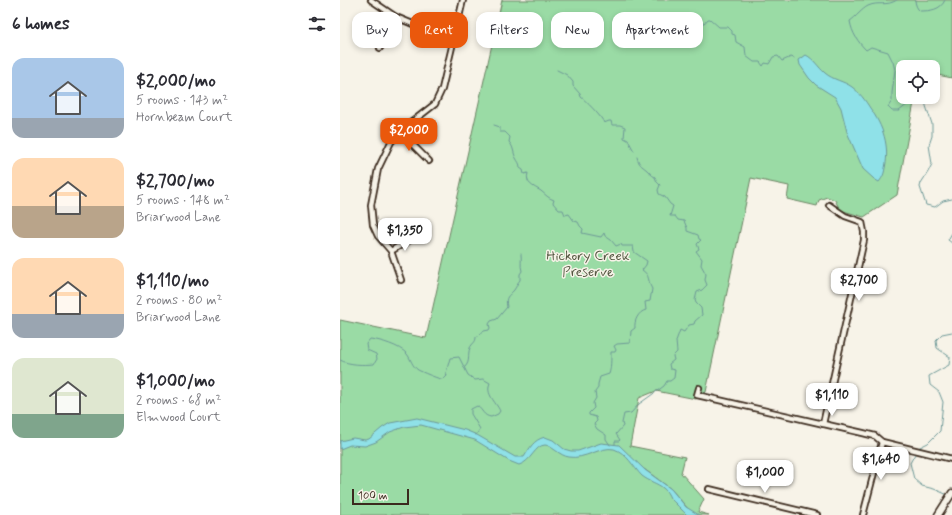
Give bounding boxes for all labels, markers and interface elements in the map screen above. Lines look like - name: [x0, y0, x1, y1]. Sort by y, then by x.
- chip: Buy: [352, 12, 402, 48]
- chip: Rent: [410, 12, 468, 48]
- chip: Filters: [476, 12, 543, 48]
- chip: New: [551, 12, 604, 48]
- chip: Apartment: [612, 12, 703, 48]
- text: 6 homes: [12, 13, 70, 35]
- icon: filters: [306, 13, 328, 35]
- map controls: [896, 60, 940, 104]
- button: locate: [896, 60, 940, 104]
- text: $2,000/mo: [136, 70, 216, 92]
- icon: home: [44, 74, 92, 122]
- text: 5 rooms · 143 m²: [136, 92, 228, 109]
- text: Hornbeam Court: [136, 109, 233, 126]
- pin: $2,000: [376, 118, 442, 152]
- text: $2,000: [389, 122, 429, 139]
- text: $2,700/mo: [136, 170, 215, 192]
- icon: home: [44, 174, 92, 222]
- text: 5 rooms · 148 m²: [136, 192, 230, 209]
- text: Briarwood Lane: [136, 209, 221, 226]
- pin: $1,350: [372, 218, 438, 252]
- text: $1,350: [387, 222, 423, 239]
- park label: Hickory Creek Preserve: [546, 247, 630, 281]
- pin: $2,700: [826, 268, 892, 302]
- text: $1,110/mo: [136, 270, 209, 292]
- text: $2,700: [840, 272, 878, 289]
- icon: home: [44, 274, 92, 322]
- text: 2 rooms · 80 m²: [136, 292, 222, 309]
- text: Briarwood Lane: [136, 309, 221, 326]
- text: $1,000/mo: [136, 370, 215, 392]
- icon: home: [44, 374, 92, 422]
- pin: $1,110: [799, 383, 865, 417]
- text: $1,110: [815, 387, 849, 404]
- text: 2 rooms · 68 m²: [136, 392, 221, 409]
- text: Elmwood Court: [136, 409, 221, 426]
- pin: $1,640: [848, 447, 914, 481]
- text: $1,640: [862, 451, 900, 468]
- pin: $1,000: [732, 460, 798, 494]
- text: $1,000: [746, 464, 784, 481]
- scale bar: [352, 487, 409, 506]
- text: 100 m: [358, 489, 388, 503]

